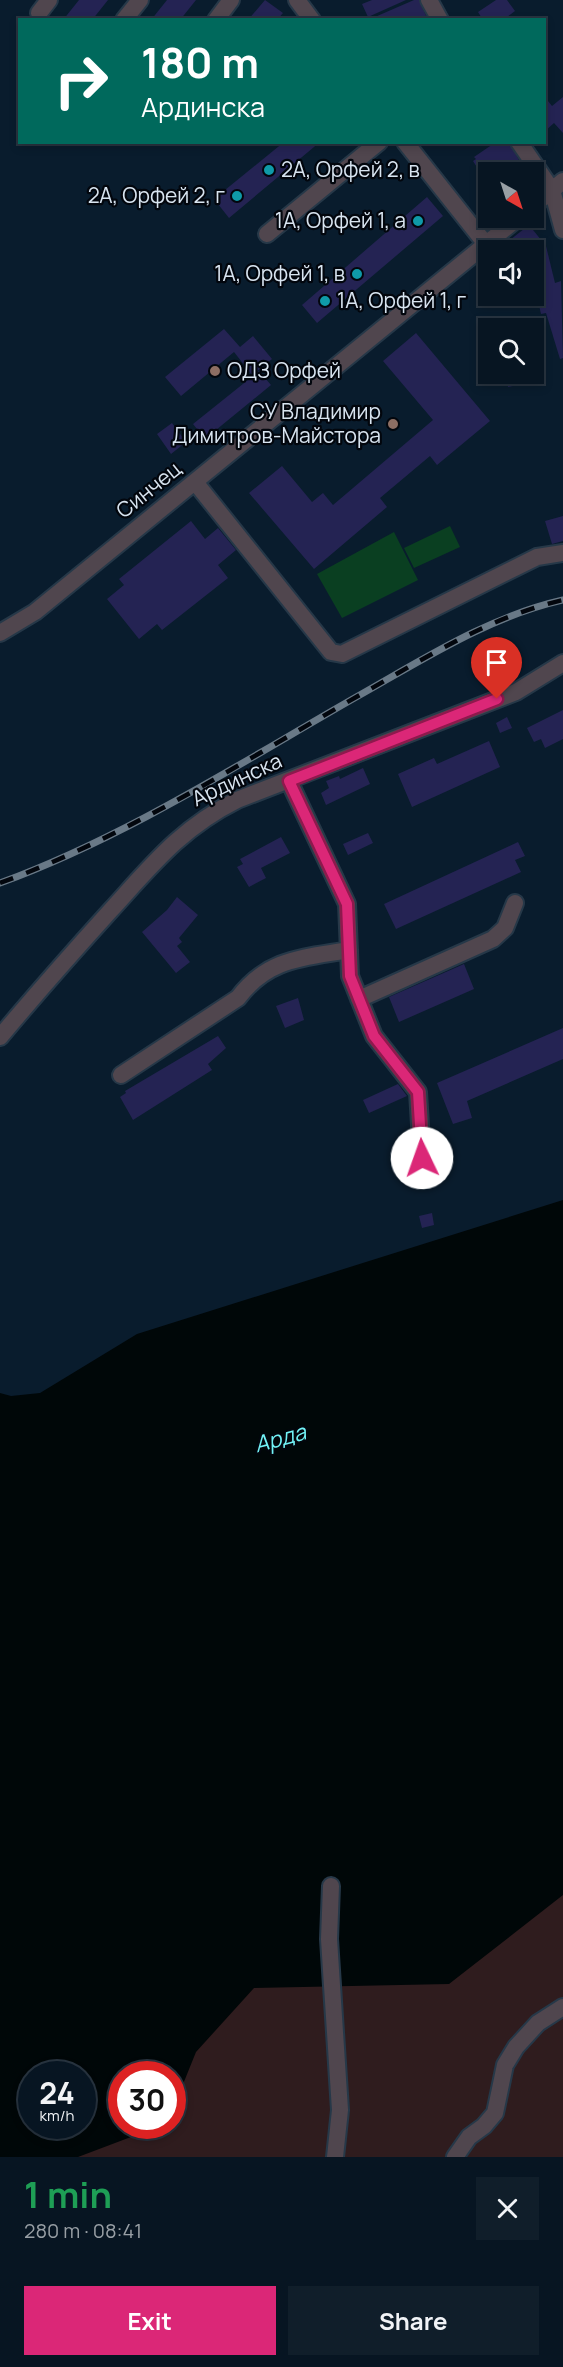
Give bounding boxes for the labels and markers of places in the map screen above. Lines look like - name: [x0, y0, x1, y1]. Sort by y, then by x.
- place label: 2А, Орфей 2, в: [281, 155, 420, 183]
- marker: 2А, Орфей 2, в: [262, 163, 276, 177]
- place label: 2А, Орфей 2, г: [88, 181, 225, 209]
- marker: 2А, Орфей 2, г: [230, 189, 244, 203]
- place label: 1А, Орфей 1, а: [275, 206, 406, 234]
- marker: 1А, Орфей 1, а: [411, 214, 425, 228]
- place label: 1А, Орфей 1, в: [214, 259, 345, 287]
- marker: 1А, Орфей 1, в: [350, 267, 364, 281]
- place label: 1А, Орфей 1, г: [337, 286, 467, 314]
- marker: 1А, Орфей 1, г: [318, 294, 332, 308]
- place label: ОДЗ Орфей: [227, 356, 341, 384]
- marker: ОДЗ Орфей: [208, 364, 222, 378]
- place label: СУ Владимир Димитров-Майстора: [172, 397, 381, 449]
- marker: СУ Владимир Димитров-Майстора: [386, 417, 400, 431]
- pin: [471, 637, 522, 699]

